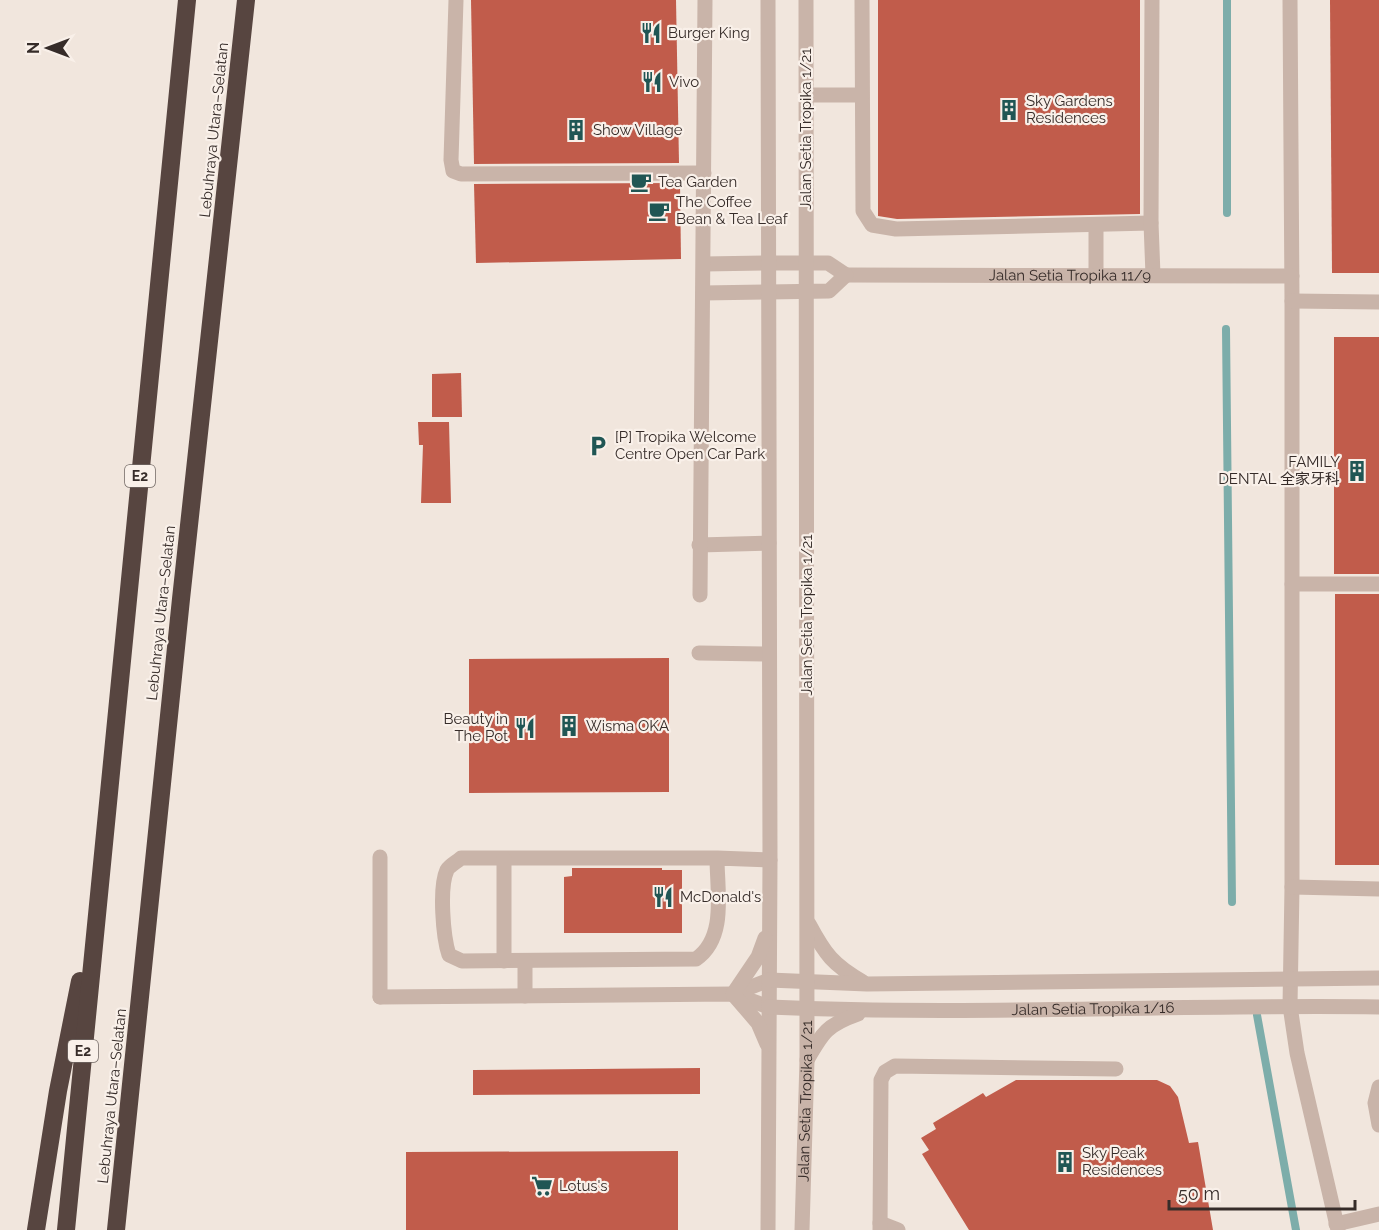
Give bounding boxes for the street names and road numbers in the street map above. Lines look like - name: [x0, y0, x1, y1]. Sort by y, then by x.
- street label: Lebuhraya Utara–Selatan: [196, 42, 232, 218]
- street label: Jalan Setia Tropika 1/21: [797, 48, 815, 210]
- street label: Jalan Setia Tropika 11/9: [989, 266, 1151, 285]
- road number: E2: [125, 465, 155, 487]
- street label: Lebuhraya Utara–Selatan: [143, 525, 179, 701]
- street label: Jalan Setia Tropika 1/21: [798, 534, 816, 696]
- street label: Jalan Setia Tropika 1/16: [1011, 999, 1174, 1019]
- street label: Lebuhraya Utara–Selatan: [94, 1008, 130, 1184]
- street label: Jalan Setia Tropika 1/21: [794, 1020, 816, 1182]
- road number: E2: [68, 1040, 98, 1062]

